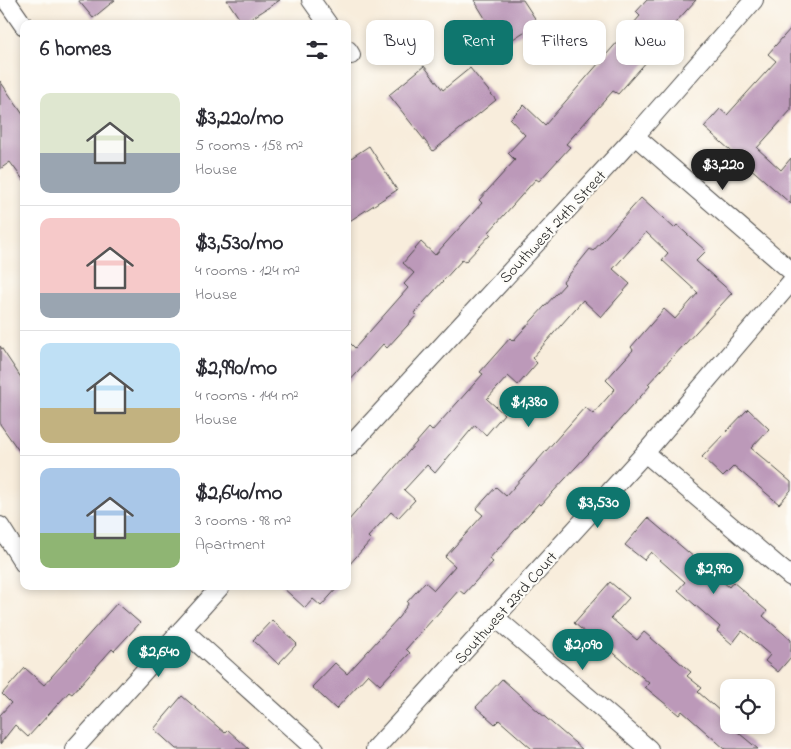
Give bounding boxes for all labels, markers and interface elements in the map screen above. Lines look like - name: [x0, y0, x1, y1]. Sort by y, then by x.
- chip: Buy: [366, 20, 434, 65]
- chip: Rent: [444, 20, 513, 65]
- chip: Filters: [523, 20, 606, 65]
- chip: New: [616, 20, 684, 65]
- text: 6 homes: [40, 35, 112, 65]
- icon: filters: [303, 36, 331, 64]
- text: $3,220/mo: [195, 104, 284, 134]
- icon: home: [80, 113, 140, 173]
- text: 5 rooms · 158 m²: [195, 134, 303, 158]
- pin: $3,220: [682, 148, 764, 191]
- text: $3,220: [702, 153, 744, 177]
- text: House: [195, 158, 237, 182]
- street label: Southwest 24th Street: [494, 165, 613, 290]
- text: $3,530/mo: [195, 229, 283, 259]
- icon: home: [80, 238, 140, 298]
- text: 4 rooms · 124 m²: [195, 259, 300, 283]
- text: House: [195, 283, 237, 307]
- text: $2,990/mo: [195, 354, 277, 384]
- icon: home: [80, 363, 140, 423]
- text: 4 rooms · 144 m²: [195, 384, 299, 408]
- pin: $1,380: [488, 386, 570, 428]
- text: $1,380: [510, 390, 548, 414]
- text: House: [195, 408, 237, 432]
- text: $2,640/mo: [195, 479, 282, 509]
- pin: $3,530: [557, 486, 639, 529]
- icon: home: [80, 488, 140, 548]
- text: $3,530: [577, 491, 619, 515]
- text: 3 rooms · 98 m²: [195, 509, 291, 533]
- text: Apartment: [195, 533, 265, 557]
- street label: Southwest 23rd Court: [449, 546, 564, 670]
- pin: $2,990: [673, 552, 755, 595]
- text: $2,990: [696, 557, 732, 581]
- pin: $2,090: [542, 628, 624, 671]
- text: $2,090: [563, 633, 603, 657]
- pin: $2,640: [118, 636, 200, 678]
- text: $2,640: [139, 640, 179, 664]
- map controls: [720, 679, 775, 734]
- button: locate: [720, 679, 775, 734]

